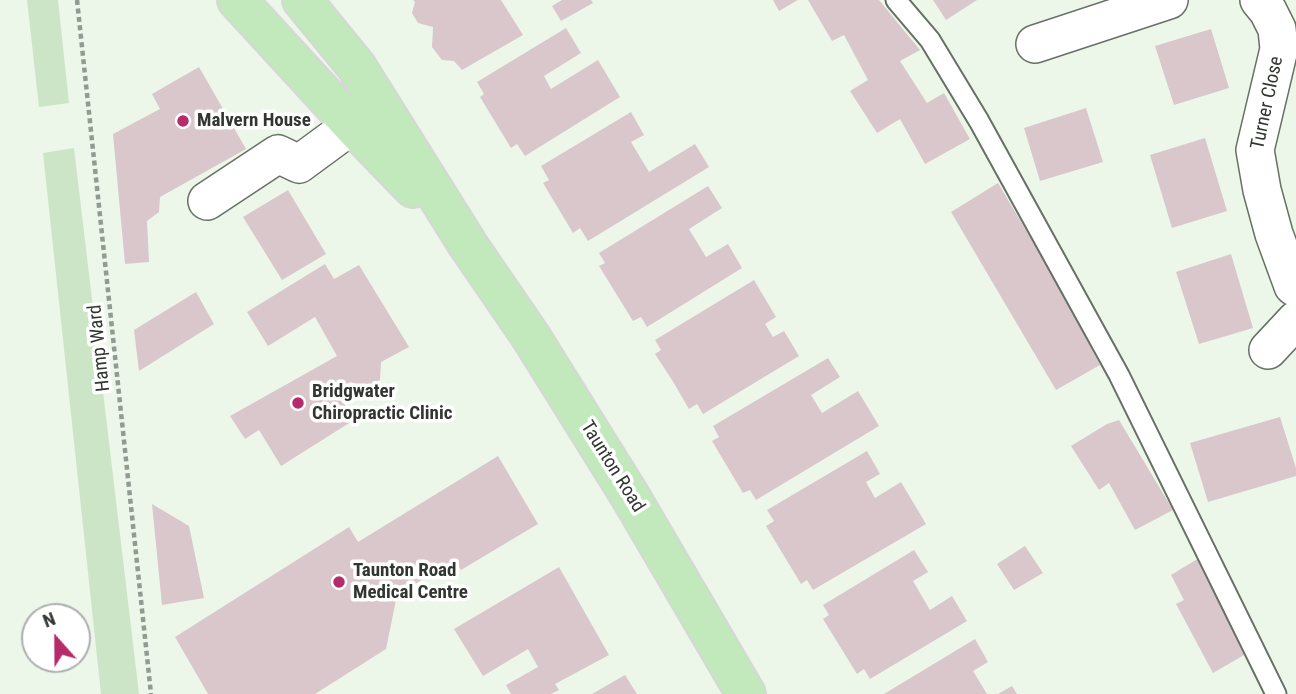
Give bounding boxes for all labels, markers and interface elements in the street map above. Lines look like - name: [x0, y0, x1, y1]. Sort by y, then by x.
- street label: Turner Close: [1247, 54, 1289, 152]
- place label: Malvern House: [197, 110, 311, 132]
- marker: Malvern House: [175, 113, 191, 129]
- street label: Hamp Ward: [84, 303, 116, 393]
- place label: Bridgwater Chiropractic Clinic: [312, 381, 452, 425]
- marker: Bridgwater Chiropractic Clinic: [290, 395, 306, 411]
- street label: Taunton Road: [575, 417, 649, 517]
- place label: Taunton Road Medical Centre: [353, 560, 468, 604]
- marker: Taunton Road Medical Centre: [331, 574, 347, 590]
- north arrow: [21, 603, 91, 673]
- text: N: [39, 607, 59, 633]

